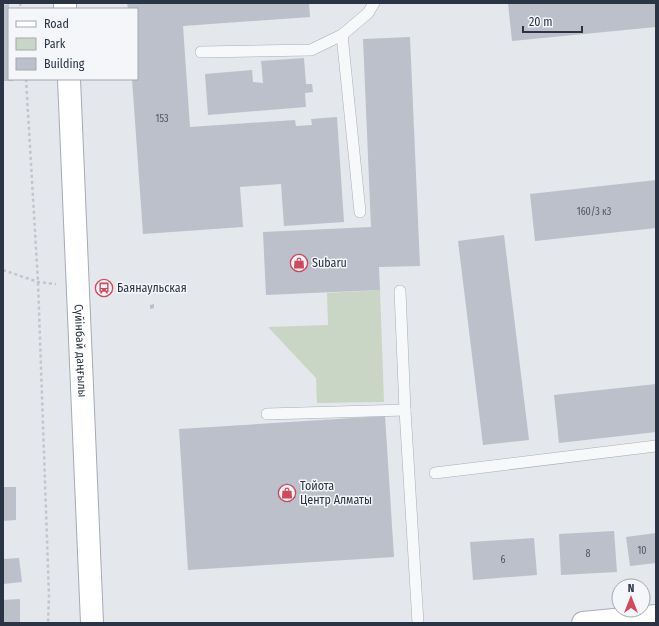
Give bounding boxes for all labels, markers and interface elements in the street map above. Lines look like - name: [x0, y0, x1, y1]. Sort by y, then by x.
- legend: [8, 8, 138, 80]
- scale bar: [523, 8, 582, 34]
- text: 20 m: [529, 15, 553, 29]
- text: Road: [44, 17, 69, 31]
- text: Park: [44, 37, 66, 51]
- text: Building: [44, 57, 85, 71]
- house number: 153: [156, 113, 169, 125]
- house number: 160/3 к3: [577, 206, 612, 218]
- shop icon: Subaru: [289, 253, 309, 273]
- place label: Subaru: [312, 256, 347, 270]
- bus stop icon: Баянаульская: [94, 278, 114, 298]
- place label: Баянаульская: [117, 281, 187, 295]
- street label: Сүйінбай даңғылы: [72, 304, 89, 398]
- place label: Тойота Центр Алматы: [300, 479, 372, 507]
- shop icon: Тойота Центр Алматы: [277, 483, 297, 503]
- house number: 10: [637, 545, 647, 557]
- house number: 8: [586, 548, 591, 560]
- house number: 6: [501, 554, 506, 566]
- north arrow: [611, 578, 651, 618]
- text: N: [628, 582, 634, 595]

